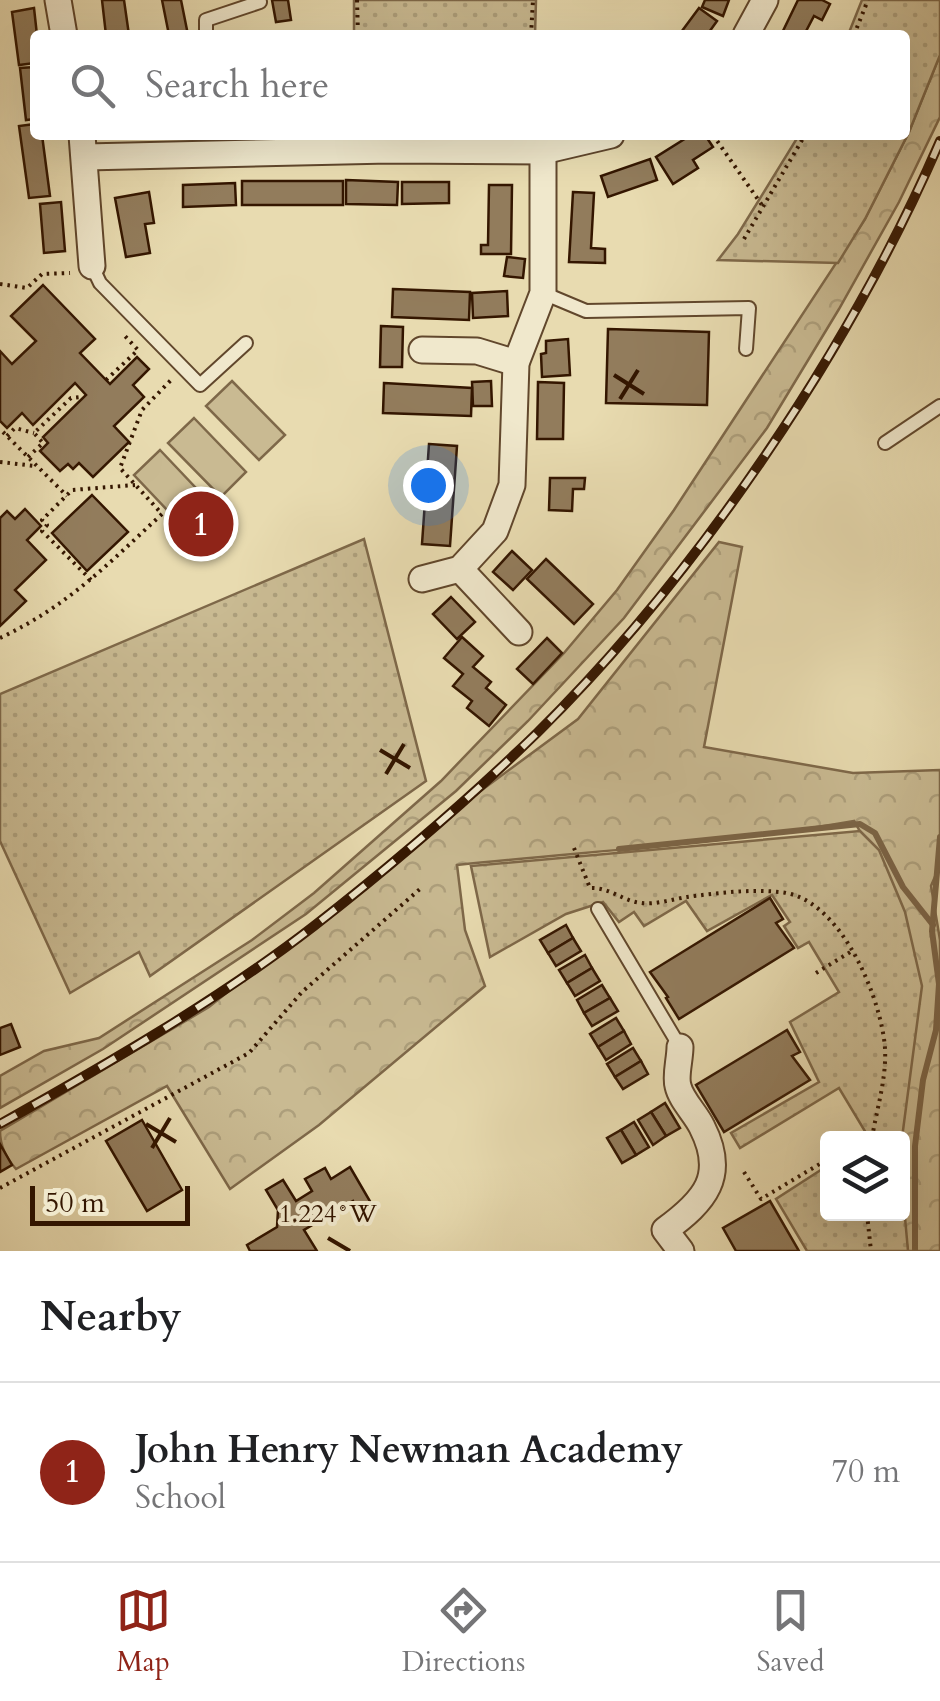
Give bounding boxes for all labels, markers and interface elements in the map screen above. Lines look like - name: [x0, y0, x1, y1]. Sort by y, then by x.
- search box: [30, 30, 910, 140]
- icon: search: [65, 58, 120, 113]
- text: Search here: [145, 59, 329, 111]
- your location: [403, 460, 454, 511]
- pin: 1: [168, 486, 234, 562]
- map controls: [820, 1131, 910, 1221]
- button: layers: [820, 1131, 910, 1221]
- scale bar: [30, 1181, 190, 1226]
- text: 50 m: [45, 1184, 105, 1222]
- text: 1.224°W: [279, 1197, 377, 1231]
- text: Nearby: [40, 1288, 182, 1345]
- text: John Henry Newman Academy: [135, 1424, 683, 1476]
- text: 1: [64, 1450, 81, 1494]
- text: 70 m: [832, 1450, 900, 1494]
- text: School: [135, 1476, 226, 1520]
- tab: Map: [116, 1583, 171, 1681]
- tab: Directions: [402, 1583, 525, 1681]
- tab: Saved: [756, 1583, 824, 1681]

